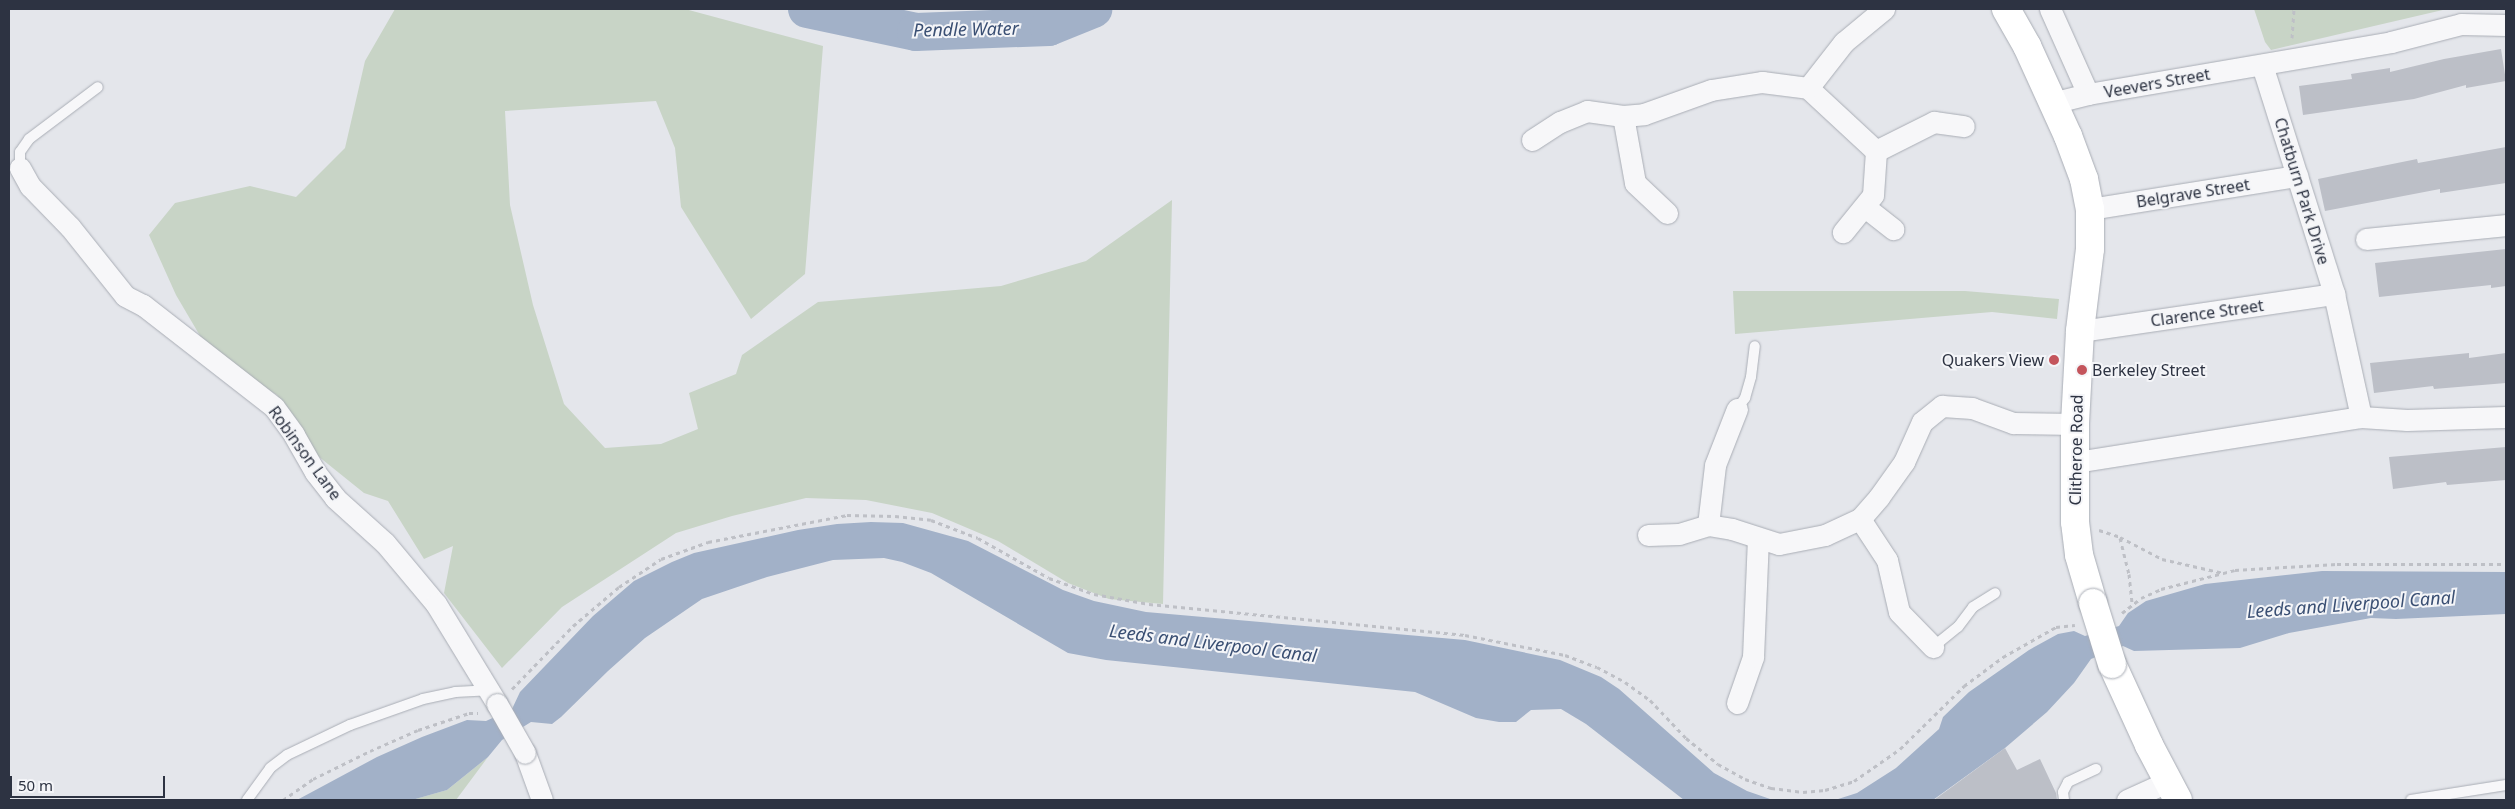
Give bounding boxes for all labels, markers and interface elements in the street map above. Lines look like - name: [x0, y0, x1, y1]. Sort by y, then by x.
- water label: Pendle Water: [913, 17, 1019, 41]
- street label: Veevers Street: [2103, 64, 2211, 102]
- street label: Chatburn Park Drive: [2271, 115, 2333, 267]
- street label: Belgrave Street: [2135, 175, 2251, 211]
- street label: Clarence Street: [2149, 296, 2265, 330]
- place label: Quakers View: [1942, 350, 2044, 370]
- marker: Quakers View: [2048, 354, 2060, 366]
- place label: Berkeley Street: [2092, 360, 2205, 380]
- marker: Berkeley Street: [2076, 364, 2088, 376]
- street label: Clitheroe Road: [2065, 395, 2087, 505]
- street label: Robinson Lane: [265, 402, 345, 504]
- water label: Leeds and Liverpool Canal: [2246, 586, 2456, 622]
- water label: Leeds and Liverpool Canal: [1108, 620, 1318, 666]
- scale bar: [12, 766, 168, 798]
- text: 50 m: [18, 775, 53, 795]

